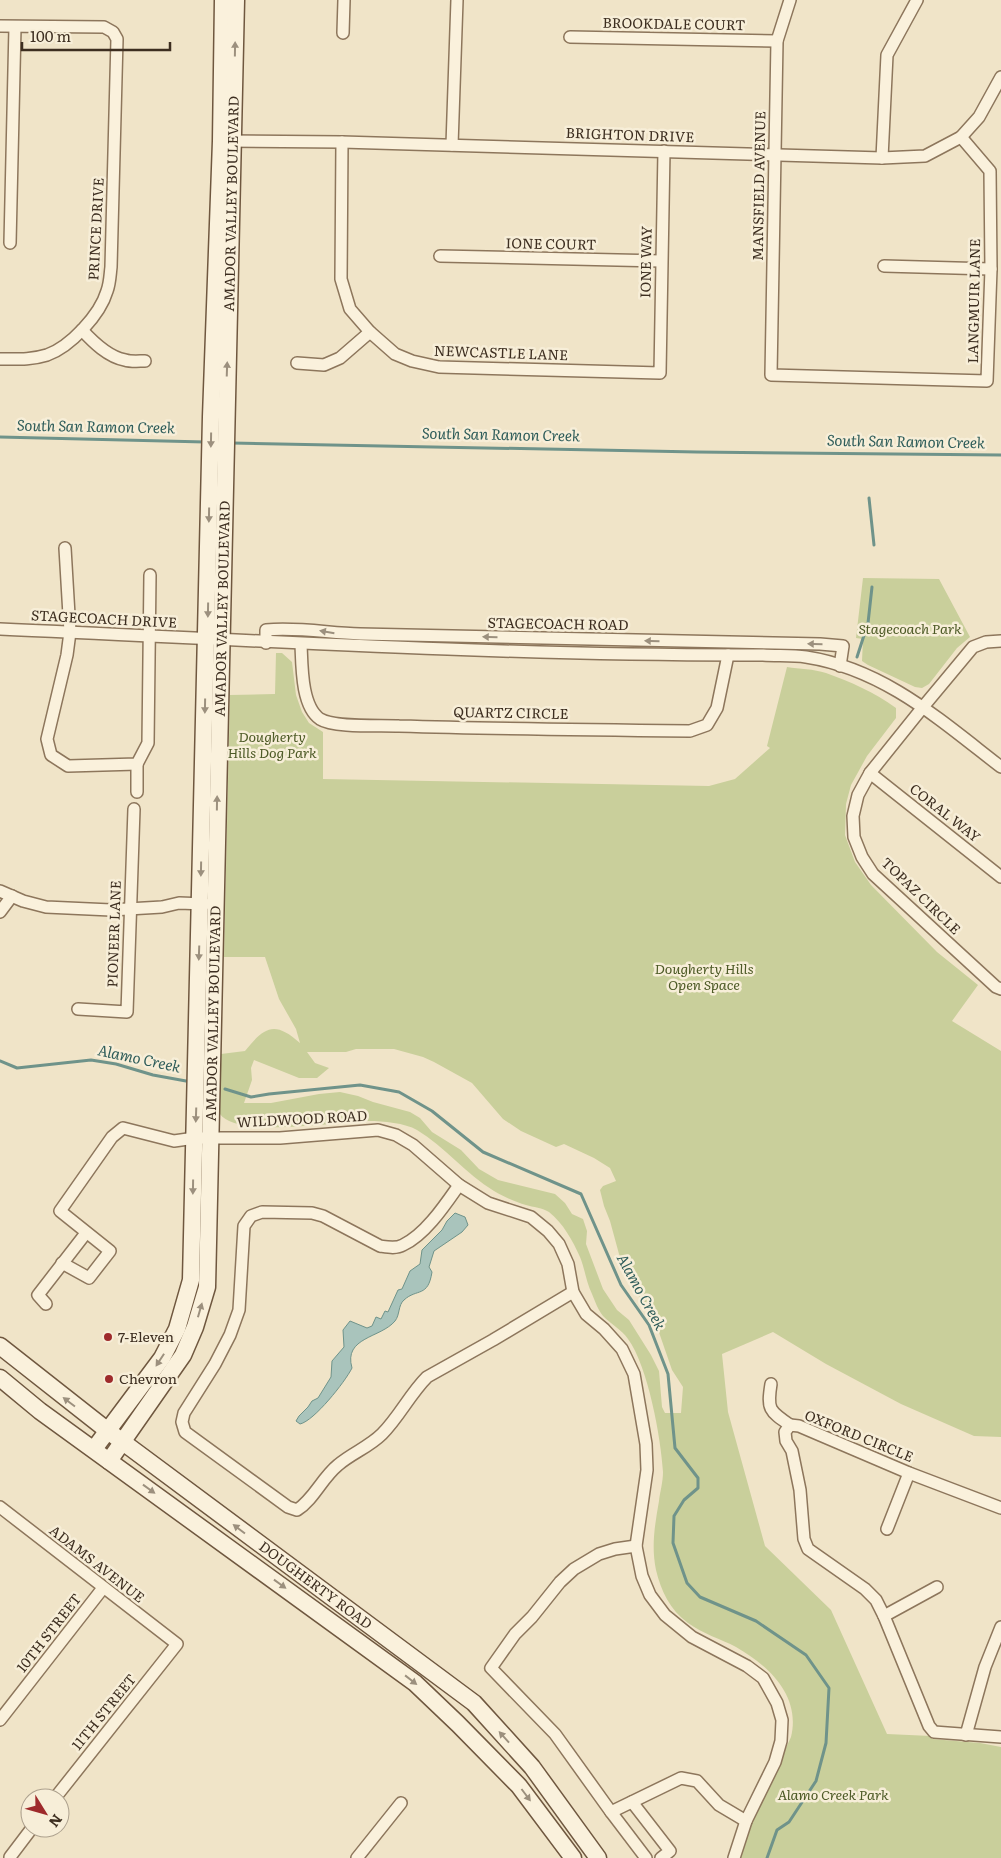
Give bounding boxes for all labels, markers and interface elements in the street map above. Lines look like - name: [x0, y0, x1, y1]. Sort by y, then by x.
- street label: BROOKDALE COURT: [603, 12, 746, 34]
- scale bar: [22, 20, 170, 52]
- text: 100 m: [30, 24, 71, 47]
- one-way arrow: [231, 41, 239, 57]
- street label: AMADOR VALLEY BOULEVARD: [218, 95, 243, 312]
- street label: MANSFIELD AVENUE: [747, 111, 769, 261]
- street label: BRIGHTON DRIVE: [565, 122, 695, 146]
- street label: PRINCE DRIVE: [82, 177, 108, 281]
- street label: IONE WAY: [634, 226, 656, 298]
- street label: IONE COURT: [505, 232, 597, 254]
- street label: LANGMUIR LANE: [962, 238, 984, 364]
- street label: NEWCASTLE LANE: [434, 340, 569, 364]
- one-way arrow: [224, 361, 232, 377]
- water label: South San Ramon Creek: [17, 413, 176, 438]
- water label: South San Ramon Creek: [422, 421, 581, 446]
- water label: South San Ramon Creek: [827, 428, 986, 453]
- one-way arrow: [207, 432, 215, 448]
- street label: AMADOR VALLEY BOULEVARD: [209, 500, 234, 717]
- one-way arrow: [205, 507, 213, 523]
- one-way arrow: [203, 602, 211, 618]
- street label: STAGECOACH DRIVE: [31, 604, 178, 632]
- street label: STAGECOACH ROAD: [487, 612, 629, 634]
- park label: Stagecoach Park: [858, 618, 962, 638]
- one-way arrow: [319, 627, 335, 635]
- one-way arrow: [481, 633, 497, 641]
- one-way arrow: [644, 637, 660, 645]
- one-way arrow: [806, 640, 822, 648]
- one-way arrow: [201, 699, 209, 715]
- street label: QUARTZ CIRCLE: [453, 701, 569, 723]
- park label: Dougherty Hills Dog Park: [227, 726, 317, 762]
- street label: CORAL WAY: [906, 778, 985, 846]
- one-way arrow: [213, 795, 221, 811]
- street label: TOPAZ CIRCLE: [878, 852, 966, 938]
- one-way arrow: [197, 861, 205, 877]
- street label: PIONEER LANE: [101, 880, 125, 988]
- street label: AMADOR VALLEY BOULEVARD: [200, 905, 225, 1122]
- one-way arrow: [194, 945, 202, 961]
- park label: Dougherty Hills Open Space: [654, 958, 754, 994]
- water label: Alamo Creek: [96, 1038, 184, 1078]
- street label: WILDWOOD ROAD: [236, 1105, 368, 1131]
- one-way arrow: [191, 1107, 199, 1123]
- one-way arrow: [189, 1179, 197, 1195]
- water label: Alamo Creek: [612, 1249, 673, 1334]
- one-way arrow: [196, 1303, 204, 1318]
- place label: 7-Eleven: [118, 1326, 174, 1346]
- marker: 7-Eleven: [102, 1331, 114, 1343]
- one-way arrow: [155, 1353, 164, 1367]
- place label: Chevron: [119, 1368, 177, 1388]
- marker: Chevron: [103, 1373, 115, 1385]
- one-way arrow: [63, 1396, 76, 1407]
- street label: OXFORD CIRCLE: [802, 1404, 917, 1466]
- one-way arrow: [142, 1484, 155, 1494]
- street label: ADAMS AVENUE: [46, 1520, 149, 1607]
- one-way arrow: [232, 1524, 246, 1534]
- street label: DOUGHERTY ROAD: [255, 1536, 377, 1633]
- one-way arrow: [273, 1579, 287, 1589]
- street label: 10TH STREET: [11, 1589, 85, 1676]
- street label: 11TH STREET: [66, 1669, 140, 1754]
- one-way arrow: [404, 1675, 417, 1686]
- one-way arrow: [498, 1731, 510, 1743]
- park label: Alamo Creek Park: [777, 1784, 889, 1804]
- north arrow: [20, 1788, 70, 1838]
- one-way arrow: [520, 1788, 531, 1801]
- text: N: [45, 1811, 68, 1832]

